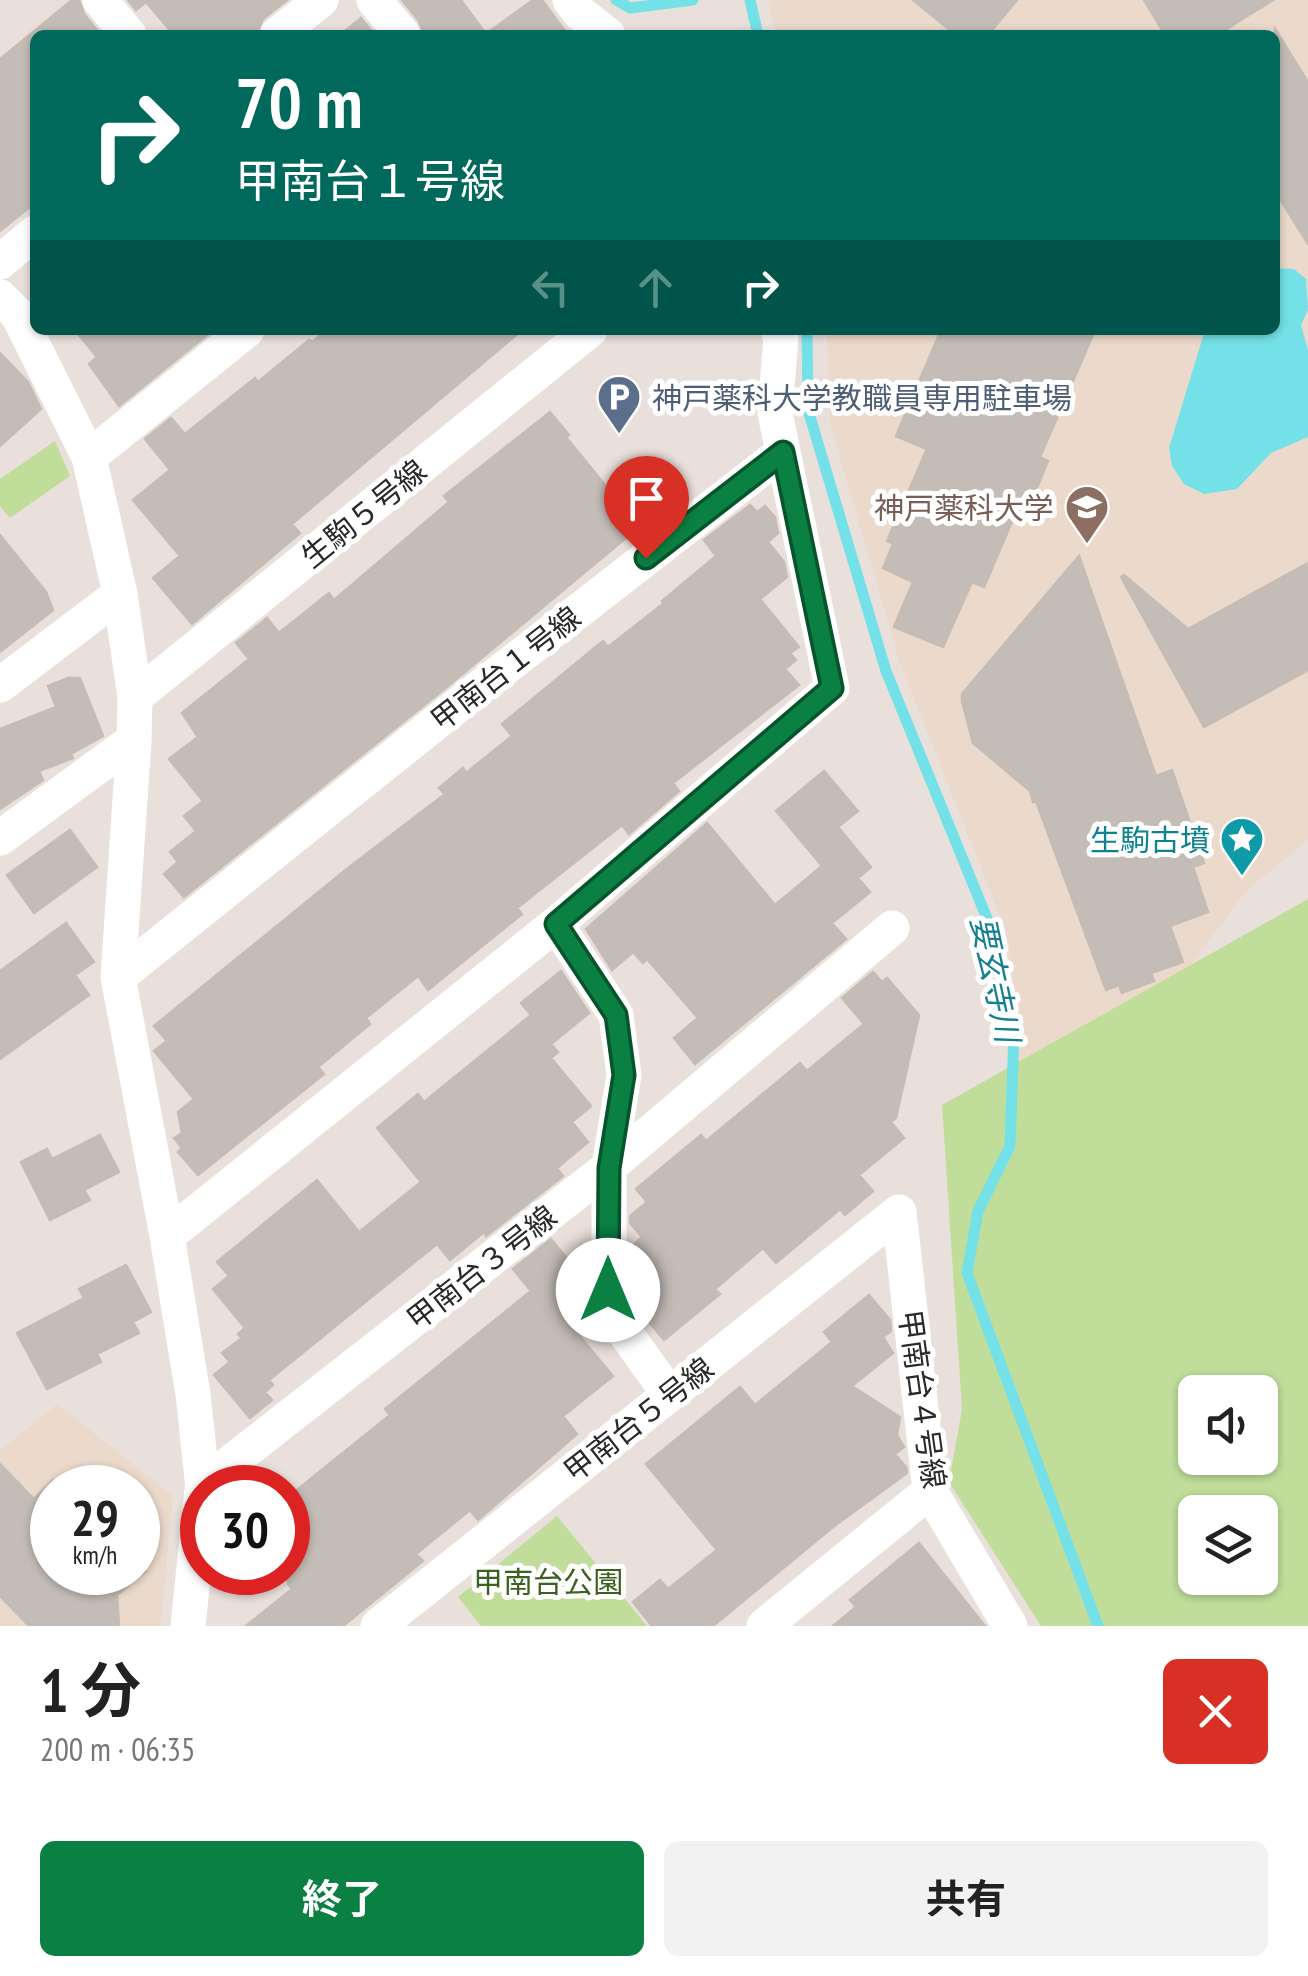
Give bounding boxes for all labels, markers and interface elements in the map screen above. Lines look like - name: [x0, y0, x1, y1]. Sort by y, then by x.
- text: 70 m: [235, 57, 363, 147]
- icon: right: [70, 70, 200, 200]
- text: 甲南台１号線: [235, 151, 505, 209]
- icon: left: [523, 260, 578, 315]
- icon: ahead: [628, 260, 683, 315]
- icon: right: [733, 260, 788, 315]
- parking icon: 神戸薬科大学教職員専用駐車場: [596, 374, 642, 435]
- place label: 神戸薬科大学教職員専用駐車場: [652, 378, 1072, 417]
- street label: 生駒５号線: [292, 451, 434, 575]
- pin: [604, 456, 689, 559]
- icon: arrive: [619, 471, 674, 526]
- school or university icon: 神戸薬科大学: [1064, 484, 1110, 545]
- place label: 神戸薬科大学: [874, 488, 1054, 527]
- street label: 甲南台１号線: [422, 597, 588, 739]
- place icon: 生駒古墳: [1219, 816, 1265, 877]
- place label: 生駒古墳: [1090, 820, 1210, 859]
- water label: 要玄寺川: [962, 912, 1030, 1049]
- street label: 甲南台３号線: [398, 1196, 564, 1338]
- position arrow: [556, 1238, 660, 1342]
- street label: 甲南台４号線: [891, 1307, 955, 1491]
- street label: 甲南台５号線: [555, 1348, 721, 1490]
- map controls: [1178, 1375, 1278, 1595]
- button: sound: [1178, 1375, 1278, 1475]
- speed limit sign: 30: [180, 1465, 310, 1595]
- text: 29: [71, 1485, 119, 1550]
- button: layers: [1178, 1495, 1278, 1595]
- text: km/h: [73, 1539, 117, 1571]
- park label: 甲南台公園: [473, 1562, 623, 1601]
- text: 1 分: [40, 1651, 141, 1729]
- button: close: [1163, 1659, 1268, 1764]
- text: 200 m · 06:35: [40, 1728, 195, 1770]
- button: 終了: [40, 1841, 644, 1956]
- button: 共有: [664, 1841, 1268, 1956]

